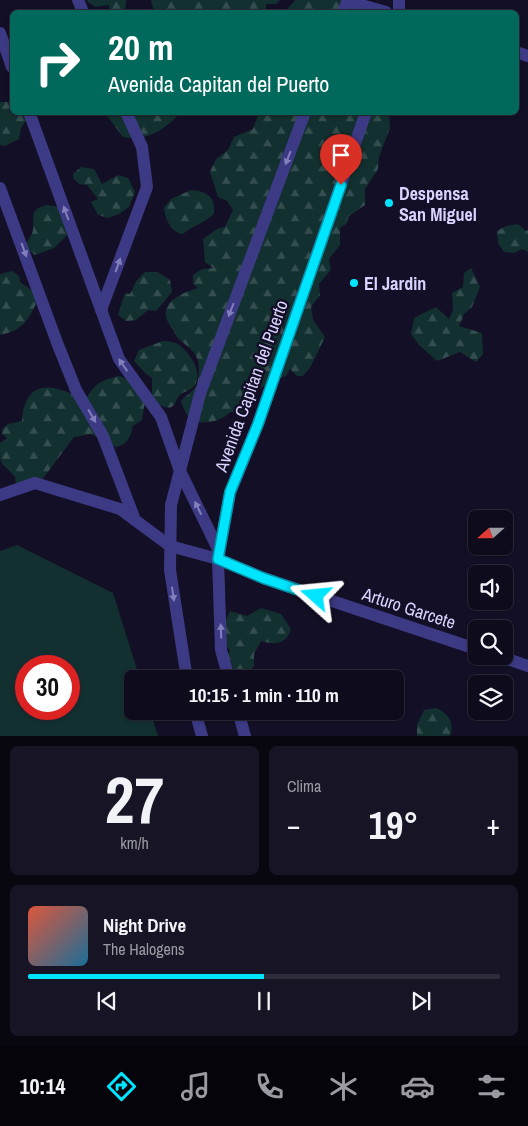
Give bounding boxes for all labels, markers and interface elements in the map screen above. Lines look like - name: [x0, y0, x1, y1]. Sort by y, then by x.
- text: 20 m: [108, 24, 173, 71]
- icon: right: [25, 30, 90, 95]
- text: Avenida Capitan del Puerto: [108, 69, 329, 99]
- pin: [320, 134, 362, 185]
- icon: arrive: [327, 141, 355, 169]
- one-way arrow: [284, 151, 292, 166]
- place label: Despensa San Miguel: [399, 181, 477, 227]
- marker: Despensa San Miguel: [383, 197, 395, 209]
- one-way arrow: [62, 205, 70, 220]
- one-way arrow: [20, 243, 28, 257]
- one-way arrow: [115, 257, 123, 272]
- place label: El Jardin: [364, 271, 426, 296]
- marker: El Jardin: [348, 277, 360, 289]
- street label: Avenida Capitan del Puerto: [208, 297, 294, 476]
- one-way arrow: [227, 303, 234, 318]
- one-way arrow: [118, 358, 128, 372]
- one-way arrow: [87, 410, 96, 423]
- one-way arrow: [194, 501, 202, 515]
- north arrow: [468, 510, 512, 555]
- map controls: [468, 510, 513, 720]
- button: sound: [468, 565, 513, 610]
- position arrow: [289, 569, 341, 621]
- street label: Arturo Garcete: [358, 581, 459, 635]
- one-way arrow: [169, 587, 177, 603]
- button: search: [468, 620, 513, 665]
- one-way arrow: [216, 623, 224, 639]
- speed limit sign: 30: [15, 655, 80, 720]
- button: layers: [468, 675, 513, 720]
- text: 10:15 · 1 min · 110 m: [189, 682, 339, 708]
- text: 27: [105, 756, 164, 843]
- text: Clima: [287, 775, 321, 797]
- text: 19°: [369, 800, 418, 851]
- text: −: [287, 806, 300, 844]
- text: +: [487, 806, 500, 844]
- text: km/h: [120, 832, 149, 854]
- text: Night Drive: [103, 912, 186, 938]
- text: The Halogens: [103, 938, 185, 960]
- icon: previous: [93, 987, 121, 1015]
- icon: pause: [250, 987, 278, 1015]
- icon: next: [407, 987, 435, 1015]
- icon: directions: [104, 1069, 139, 1104]
- icon: music: [178, 1069, 213, 1104]
- icon: phone: [252, 1069, 287, 1104]
- icon: climate: [326, 1069, 361, 1104]
- icon: car: [400, 1069, 435, 1104]
- icon: filters: [474, 1069, 509, 1104]
- text: 10:14: [19, 1071, 66, 1101]

